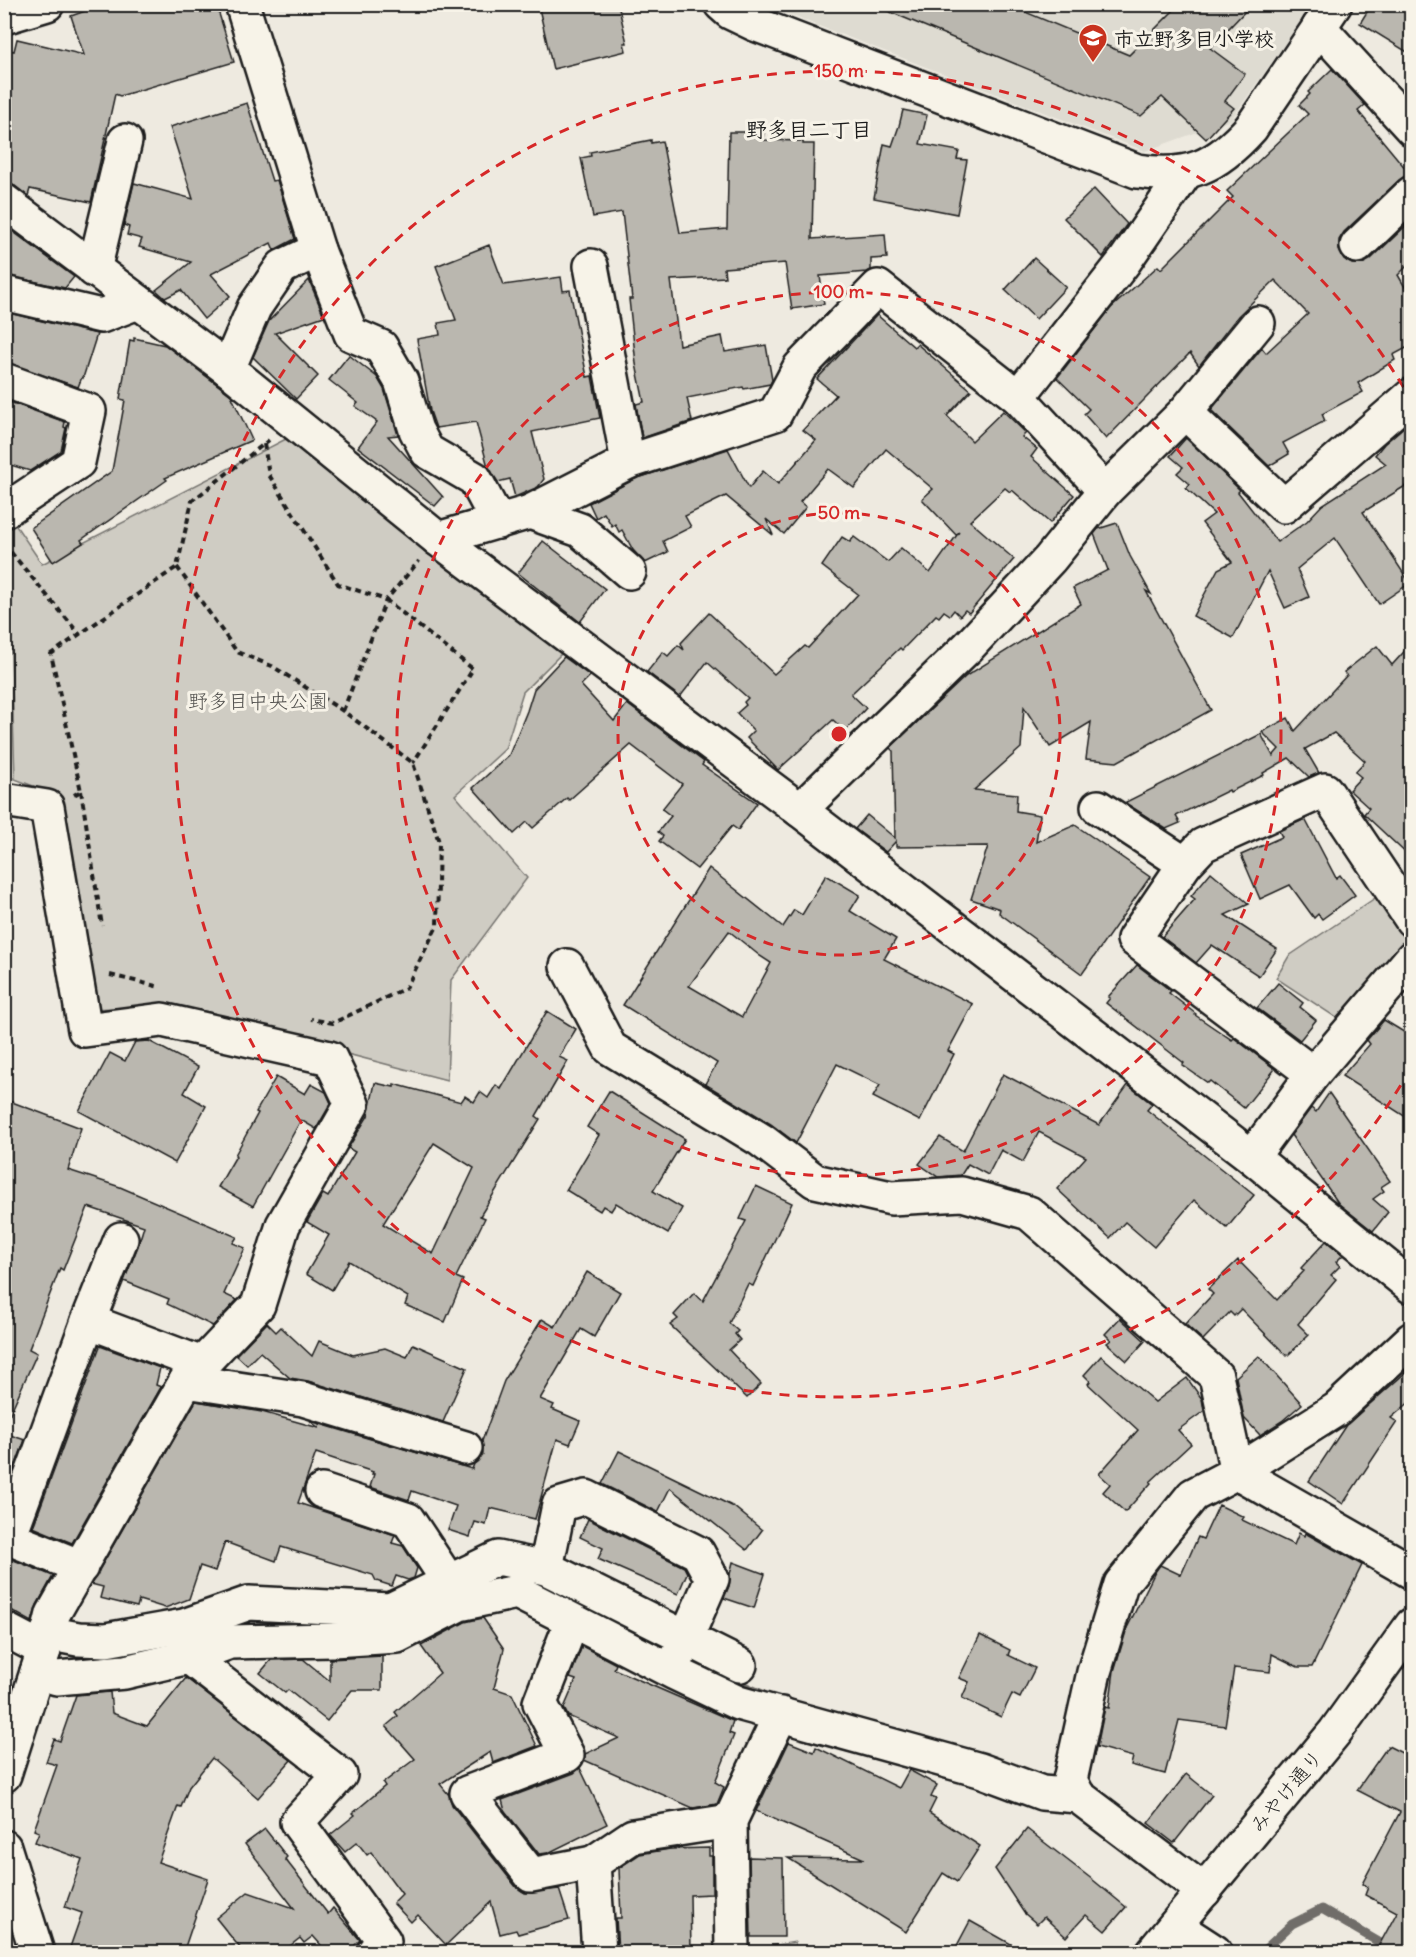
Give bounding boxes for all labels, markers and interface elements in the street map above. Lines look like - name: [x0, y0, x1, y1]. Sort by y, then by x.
- school or university icon: 市立野多目小学校: [1077, 22, 1109, 64]
- place label: 市立野多目小学校: [1114, 26, 1274, 51]
- text: 150 m: [814, 59, 864, 82]
- district label: 野多目二丁目: [746, 116, 872, 143]
- text: 100 m: [814, 280, 865, 303]
- text: 50 m: [818, 501, 860, 524]
- park label: 野多目中央公園: [188, 688, 328, 713]
- centre of rings: [829, 724, 849, 744]
- street label: みやけ通り: [1244, 1745, 1328, 1837]

